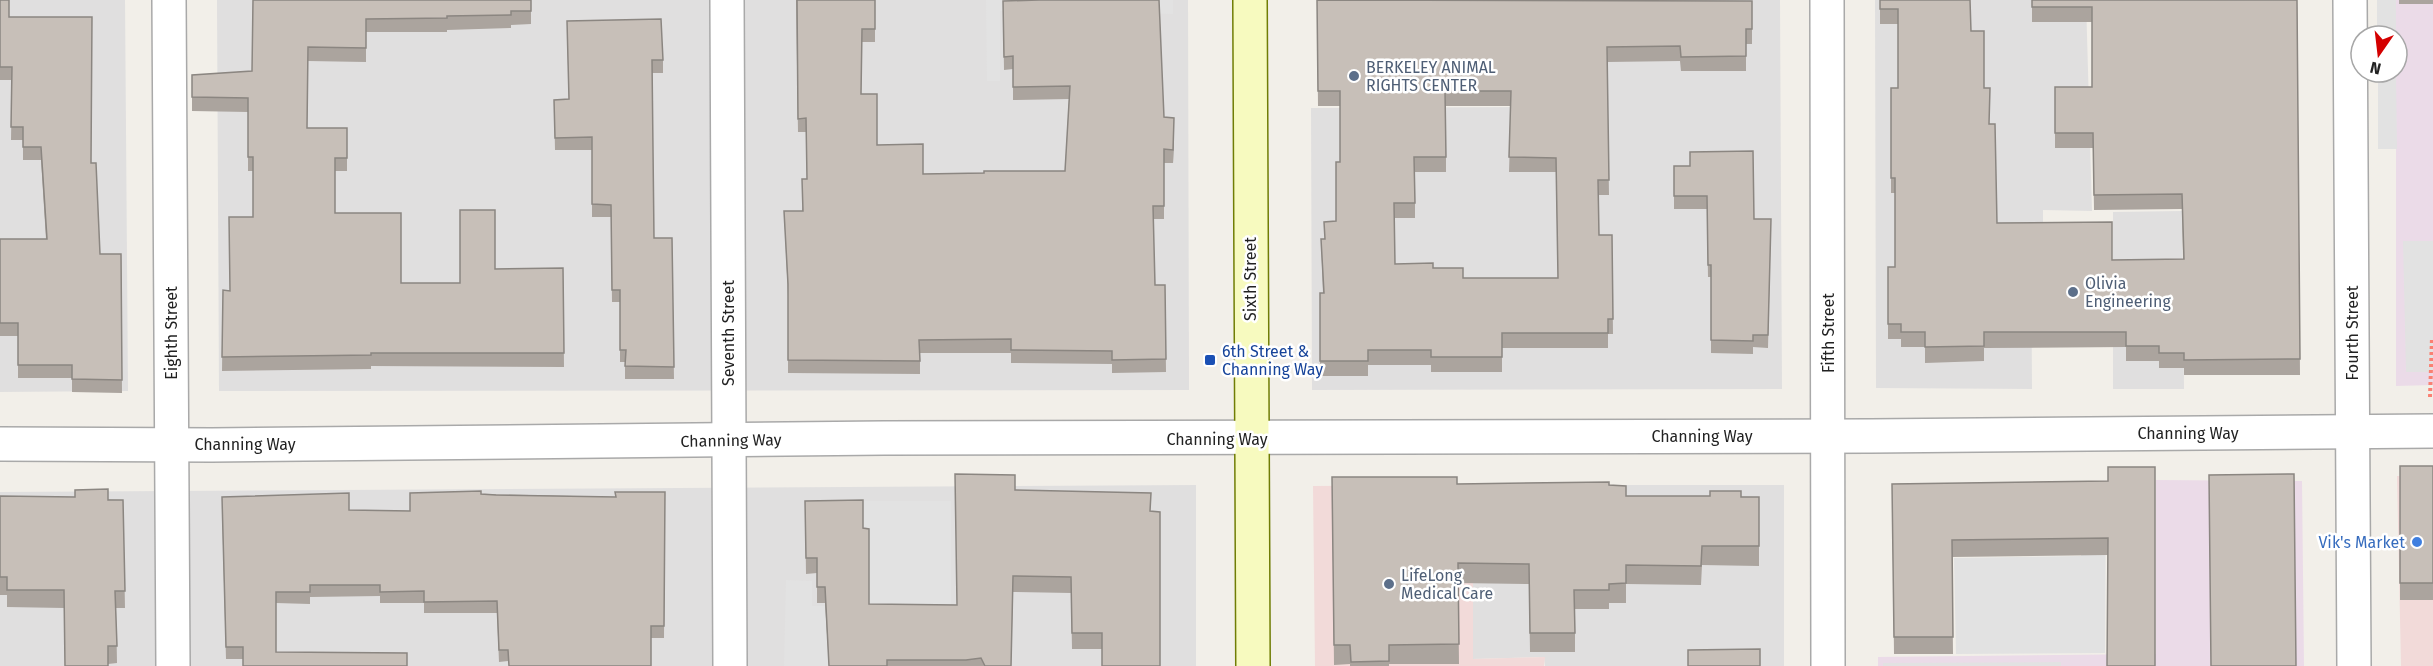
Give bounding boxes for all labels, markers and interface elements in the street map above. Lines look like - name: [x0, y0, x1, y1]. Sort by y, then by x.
- north arrow: [2349, 24, 2409, 84]
- place label: BERKELEY ANIMAL RIGHTS CENTER: [1366, 58, 1496, 95]
- text: N: [2368, 58, 2383, 79]
- marker: BERKELEY ANIMAL RIGHTS CENTER: [1347, 69, 1361, 83]
- street label: Sixth Street: [1241, 237, 1260, 321]
- place label: Olivia Engineering: [2085, 274, 2171, 311]
- street label: Seventh Street: [719, 280, 738, 386]
- marker: Olivia Engineering: [2066, 285, 2080, 299]
- street label: Fourth Street: [2343, 285, 2362, 380]
- street label: Eighth Street: [162, 286, 181, 380]
- street label: Fifth Street: [1819, 293, 1838, 373]
- place label: 6th Street & Channing Way: [1222, 342, 1323, 379]
- marker: 6th Street & Channing Way: [1203, 353, 1217, 367]
- street label: Channing Way: [2137, 424, 2239, 443]
- street label: Channing Way: [1651, 427, 1753, 446]
- street label: Channing Way: [680, 430, 782, 451]
- street label: Channing Way: [1166, 430, 1268, 449]
- street label: Channing Way: [194, 435, 296, 454]
- place label: Vik's Market: [2318, 533, 2405, 552]
- marker: Vik's Market: [2410, 535, 2424, 549]
- place label: LifeLong Medical Care: [1401, 566, 1493, 603]
- marker: LifeLong Medical Care: [1382, 577, 1396, 591]

